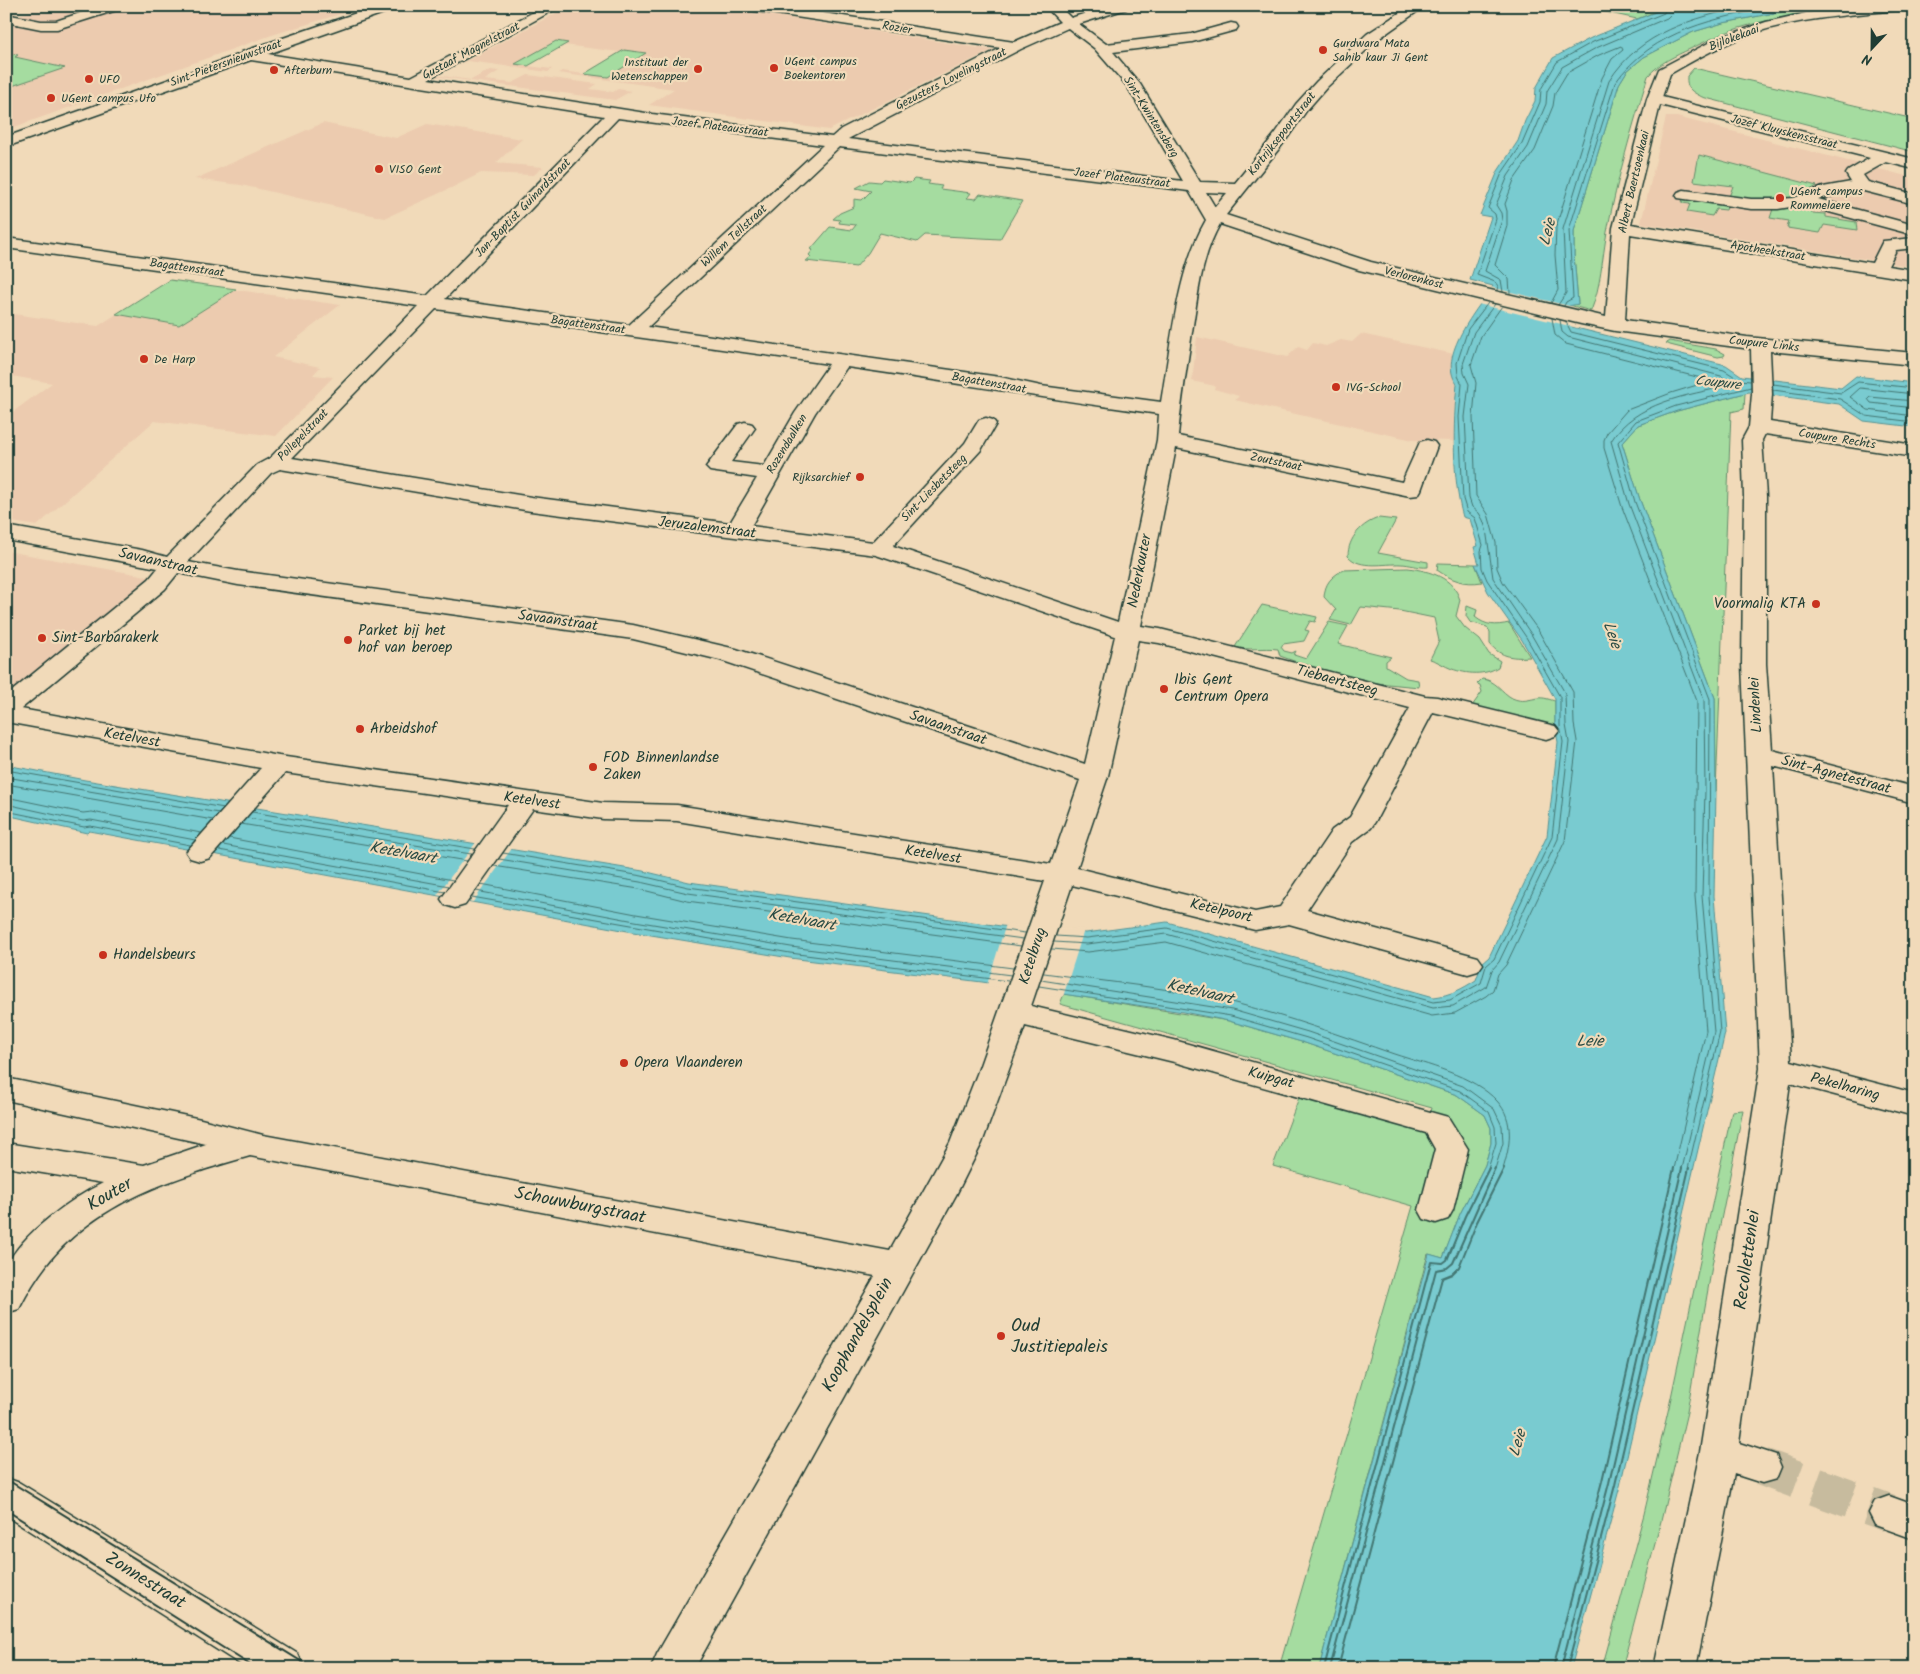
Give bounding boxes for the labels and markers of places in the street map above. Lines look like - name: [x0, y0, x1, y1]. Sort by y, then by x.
- place label: Gurdwara Mata Sahib kaur Ji Gent: [1333, 34, 1429, 67]
- marker: Gurdwara Mata Sahib kaur Ji Gent: [1317, 44, 1329, 56]
- place label: UGent campus Boekentoren: [784, 52, 857, 85]
- place label: Instituut der Wetenschappen: [611, 53, 689, 86]
- place label: Afterburn: [284, 61, 332, 80]
- marker: UGent campus Boekentoren: [768, 62, 780, 74]
- marker: Instituut der Wetenschappen: [692, 63, 704, 75]
- marker: Afterburn: [268, 64, 280, 76]
- place label: UFO: [99, 70, 120, 89]
- marker: UFO: [83, 73, 95, 85]
- place label: UGent campus Ufo: [61, 89, 156, 108]
- marker: UGent campus Ufo: [45, 92, 57, 104]
- place label: VISO Gent: [389, 160, 442, 179]
- marker: VISO Gent: [373, 163, 385, 175]
- place label: UGent campus Rommelaere: [1790, 182, 1863, 215]
- marker: UGent campus Rommelaere: [1774, 192, 1786, 204]
- place label: De Harp: [154, 350, 196, 369]
- marker: De Harp: [138, 353, 150, 365]
- place label: IVG-School: [1346, 378, 1401, 397]
- marker: IVG-School: [1330, 381, 1342, 393]
- place label: Rijksarchief: [792, 468, 851, 487]
- marker: Rijksarchief: [854, 471, 866, 483]
- place label: Voormalig KTA: [1714, 592, 1806, 616]
- marker: Voormalig KTA: [1810, 598, 1822, 610]
- place label: Parket bij het hof van beroep: [358, 619, 452, 660]
- place label: Sint-Barbarakerk: [52, 626, 159, 650]
- marker: Sint-Barbarakerk: [36, 632, 48, 644]
- marker: Parket bij het hof van beroep: [342, 634, 354, 646]
- place label: Ibis Gent Centrum Opera: [1174, 668, 1269, 709]
- marker: Ibis Gent Centrum Opera: [1158, 683, 1170, 695]
- place label: Arbeidshof: [370, 717, 438, 741]
- marker: Arbeidshof: [354, 723, 366, 735]
- place label: FOD Binnenlandse Zaken: [603, 746, 719, 787]
- marker: FOD Binnenlandse Zaken: [587, 761, 599, 773]
- place label: Handelsbeurs: [113, 943, 196, 967]
- marker: Handelsbeurs: [97, 949, 109, 961]
- place label: Opera Vlaanderen: [634, 1051, 743, 1075]
- marker: Opera Vlaanderen: [618, 1057, 630, 1069]
- place label: Oud Justitiepaleis: [1011, 1312, 1108, 1362]
- marker: Oud Justitiepaleis: [995, 1330, 1007, 1342]

